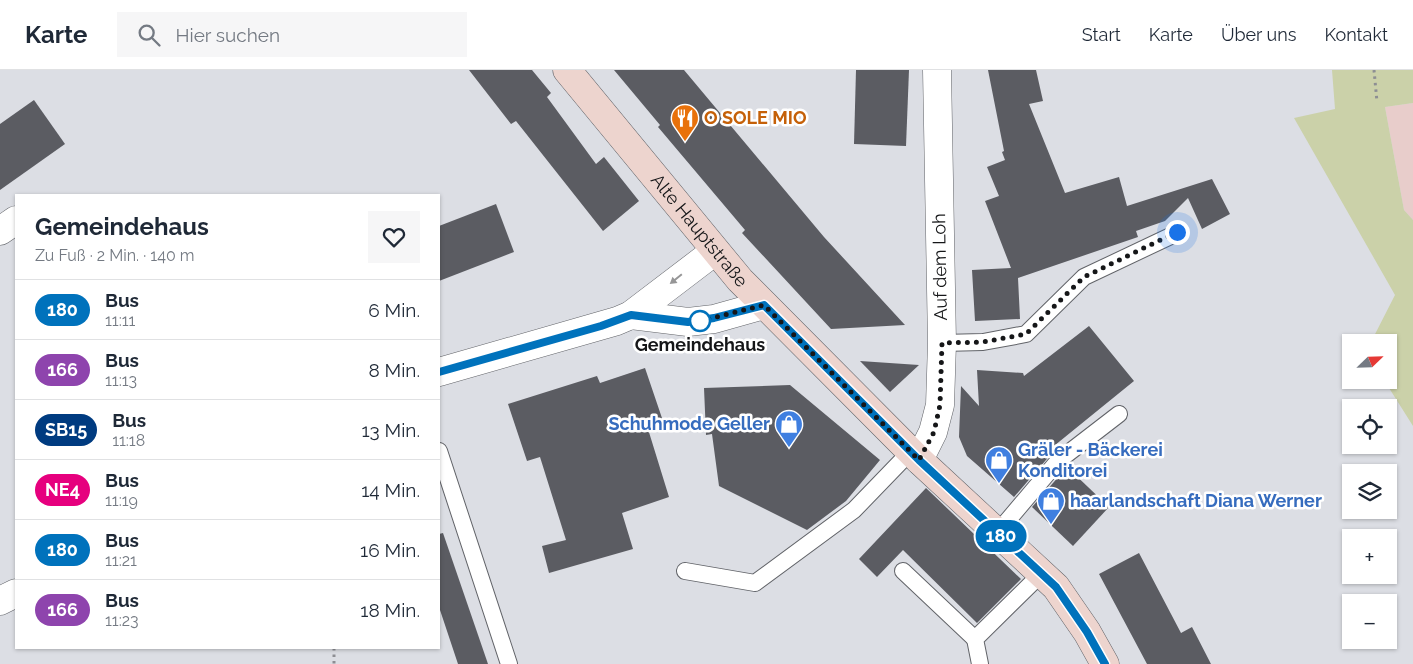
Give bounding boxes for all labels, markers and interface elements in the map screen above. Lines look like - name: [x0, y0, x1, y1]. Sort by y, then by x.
- search box: [117, 12, 467, 57]
- text: Karte: [25, 20, 87, 49]
- icon: search: [135, 21, 163, 49]
- text: Hier suchen: [175, 24, 280, 46]
- text: Start: [1082, 24, 1121, 45]
- text: Karte: [1149, 24, 1193, 45]
- text: Über uns: [1221, 24, 1296, 45]
- text: Kontakt: [1324, 24, 1388, 45]
- restaurant icon: O SOLE MIO: [670, 103, 700, 142]
- place label: O SOLE MIO: [704, 107, 807, 128]
- street label: Alte Hauptstraße: [647, 169, 752, 292]
- button: heart: [368, 211, 420, 263]
- text: Gemeindehaus: [35, 212, 209, 241]
- street label: Auf dem Loh: [928, 213, 951, 321]
- your location: [1165, 220, 1190, 245]
- text: Zu Fuß · 2 Min. · 140 m: [35, 246, 194, 265]
- one-way arrow: [670, 274, 683, 285]
- text: Bus: [105, 289, 139, 311]
- text: 180: [47, 299, 78, 320]
- text: 6 Min.: [368, 299, 420, 321]
- marker: Gemeindehaus: [689, 310, 711, 332]
- text: 11:11: [105, 311, 135, 330]
- place label: Gemeindehaus: [635, 334, 765, 355]
- north arrow: [1342, 334, 1398, 389]
- map controls: [1342, 334, 1397, 649]
- text: Bus: [105, 349, 139, 371]
- text: 166: [47, 359, 78, 380]
- text: 8 Min.: [368, 359, 420, 381]
- text: 11:13: [105, 371, 137, 390]
- button: locate: [1342, 399, 1397, 454]
- text: Bus: [112, 409, 146, 431]
- shop icon: Schuhmode Geller: [774, 409, 804, 448]
- place label: Schuhmode Geller: [609, 413, 770, 434]
- text: SB15: [45, 419, 87, 440]
- text: 13 Min.: [361, 419, 420, 441]
- text: 11:18: [112, 431, 145, 450]
- place label: Gräler - Bäckerei Konditorei: [1018, 439, 1163, 481]
- shop icon: Gräler - Bäckerei Konditorei: [984, 445, 1014, 484]
- button: layers: [1342, 464, 1397, 519]
- text: Bus: [105, 469, 139, 491]
- text: NE4: [45, 479, 80, 500]
- text: 14 Min.: [361, 479, 420, 501]
- shop icon: haarlandschaft Diana Werner: [1036, 486, 1066, 525]
- place label: haarlandschaft Diana Werner: [1070, 490, 1322, 511]
- text: 11:19: [105, 491, 138, 510]
- line badge: 180: [972, 520, 1030, 552]
- text: 180: [986, 525, 1016, 546]
- text: Bus: [105, 529, 139, 551]
- button: +: [1342, 529, 1397, 584]
- text: 180: [47, 539, 78, 560]
- text: 16 Min.: [360, 539, 420, 561]
- text: 11:21: [105, 551, 137, 570]
- text: Bus: [105, 589, 139, 611]
- button: −: [1342, 594, 1397, 649]
- text: 166: [47, 599, 78, 620]
- text: 18 Min.: [360, 599, 420, 621]
- text: 11:23: [105, 611, 139, 630]

